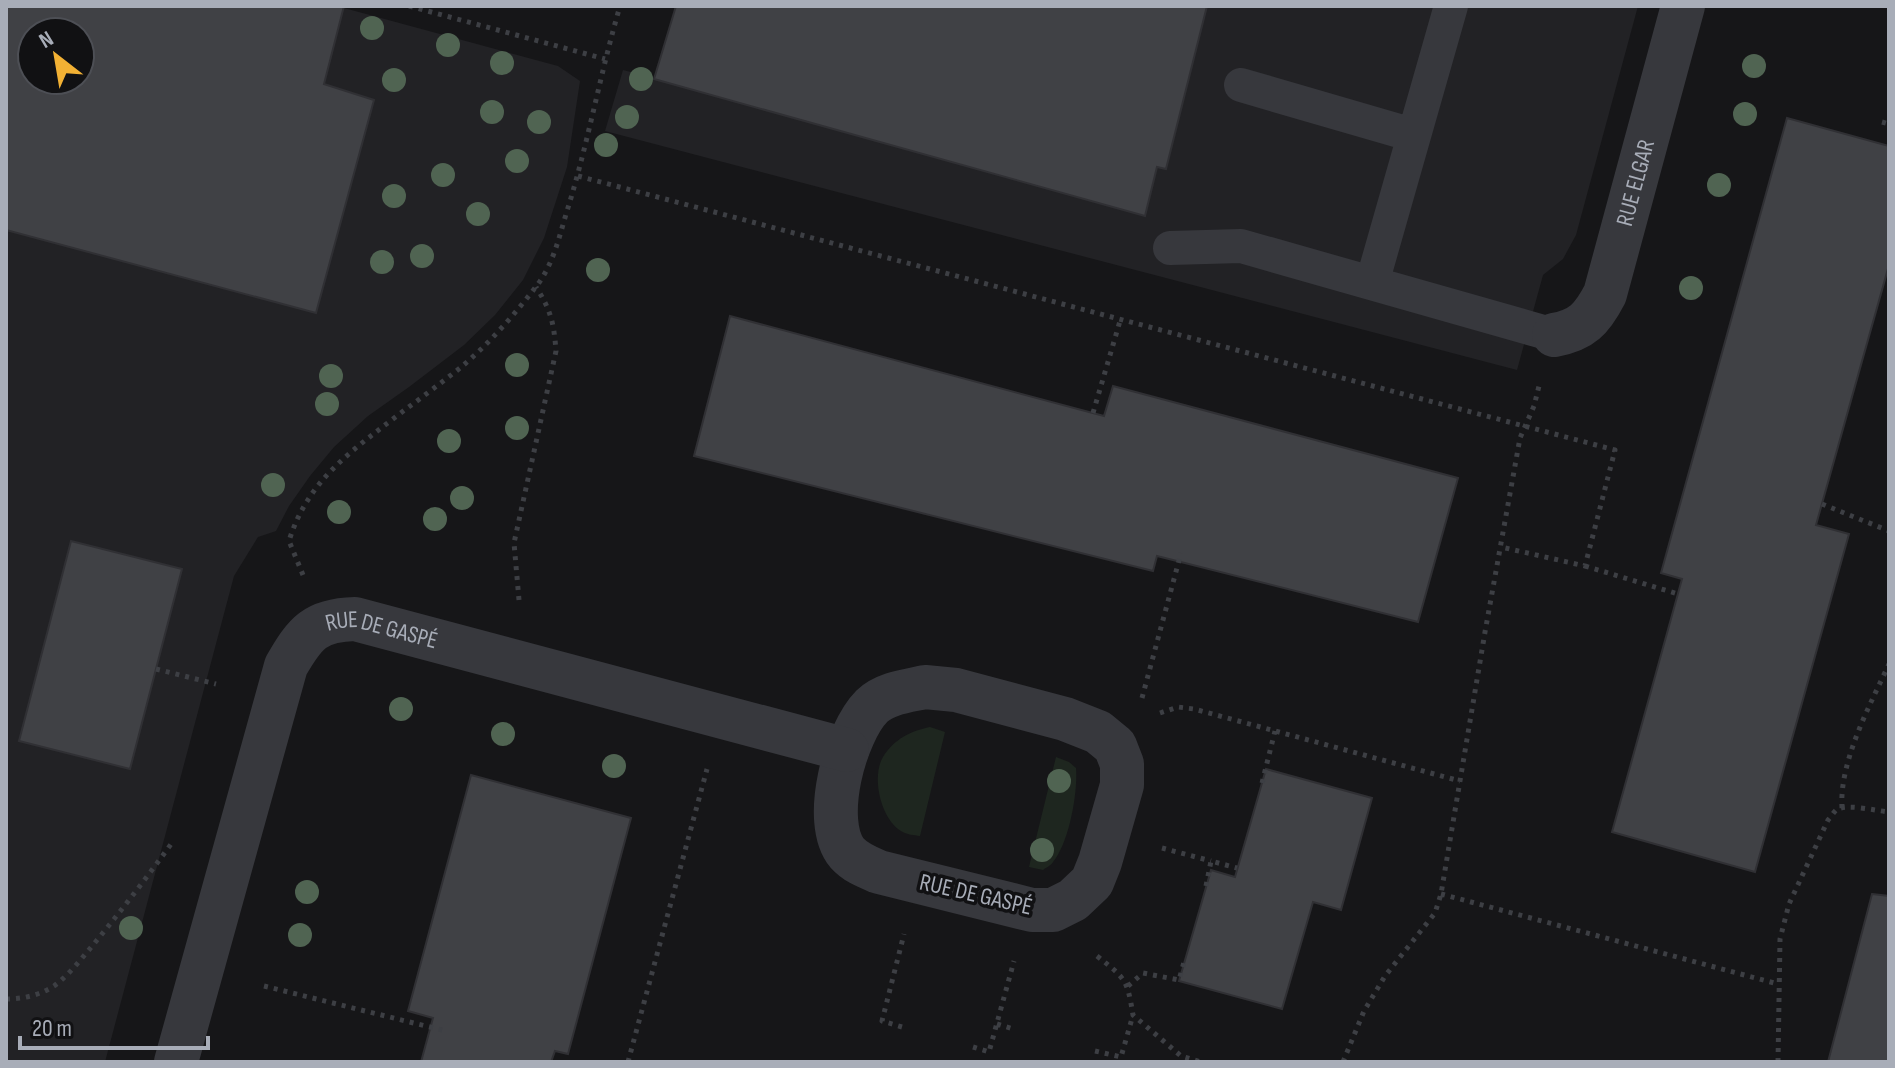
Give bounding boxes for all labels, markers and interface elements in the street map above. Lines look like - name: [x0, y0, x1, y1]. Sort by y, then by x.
- north arrow: [16, 16, 96, 96]
- text: N: [34, 26, 58, 55]
- street label: RUE ELGAR: [1610, 136, 1661, 229]
- street label: RUE DE GASPÉ: [322, 605, 441, 655]
- street label: RUE DE GASPÉ: [917, 867, 1035, 922]
- scale bar: [20, 1000, 208, 1050]
- text: 20 m: [32, 1014, 72, 1043]

